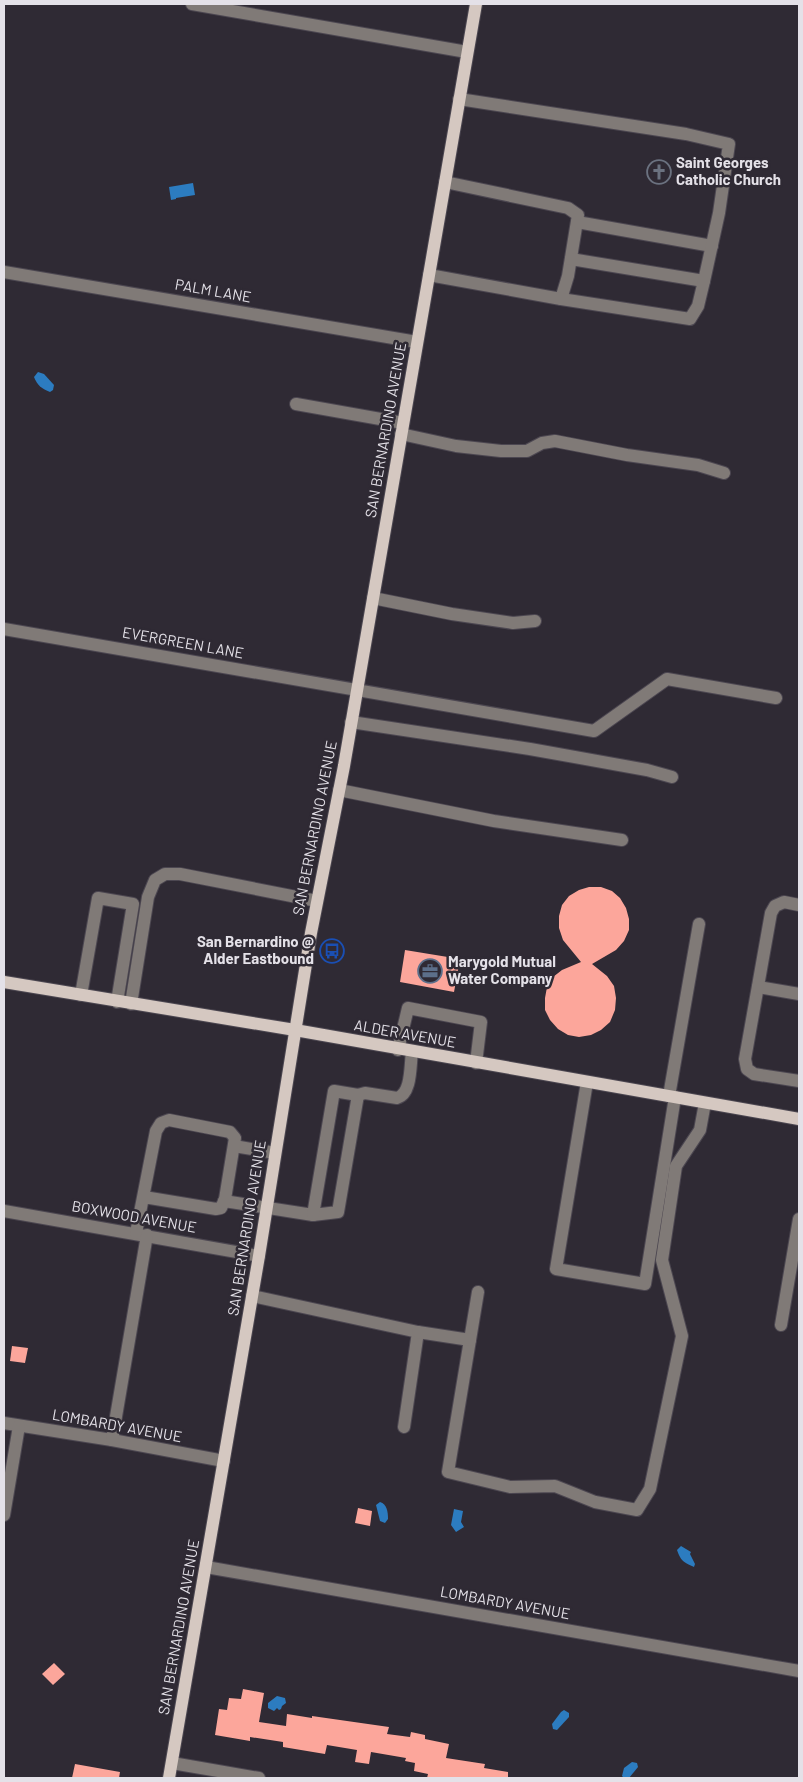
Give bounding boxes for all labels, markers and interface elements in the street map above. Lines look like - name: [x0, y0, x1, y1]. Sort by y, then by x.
- place label: Saint Georges Catholic Church: [676, 153, 781, 188]
- church icon: Saint Georges Catholic Church: [646, 159, 672, 185]
- street label: PALM LANE: [174, 274, 253, 306]
- street label: SAN BERNARDINO AVENUE: [361, 341, 409, 519]
- street label: EVERGREEN LANE: [121, 622, 245, 662]
- street label: SAN BERNARDINO AVENUE: [288, 739, 340, 917]
- place label: San Bernardino @ Alder Eastbound: [197, 932, 314, 967]
- bus stop icon: San Bernardino @ Alder Eastbound: [319, 938, 345, 964]
- place label: Marygold Mutual Water Company: [448, 952, 556, 987]
- office icon: Marygold Mutual Water Company: [417, 958, 443, 984]
- street label: ALDER AVENUE: [353, 1015, 458, 1051]
- street label: SAN BERNARDINO AVENUE: [223, 1139, 269, 1317]
- street label: BOXWOOD AVENUE: [70, 1196, 198, 1236]
- street label: LOMBARDY AVENUE: [51, 1405, 183, 1445]
- street label: SAN BERNARDINO AVENUE: [154, 1538, 202, 1716]
- street label: LOMBARDY AVENUE: [439, 1582, 571, 1622]

